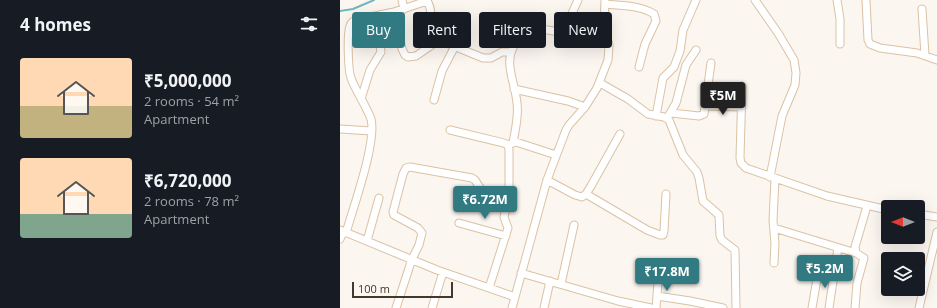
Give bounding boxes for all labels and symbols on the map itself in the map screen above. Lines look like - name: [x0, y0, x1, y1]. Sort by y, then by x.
- pin: ₹5M: [704, 82, 742, 116]
- pin: ₹6.72M: [452, 186, 518, 220]
- north arrow: [881, 200, 925, 244]
- pin: ₹5.2M: [797, 255, 853, 289]
- pin: ₹17.8M: [634, 258, 700, 292]
- scale bar: [352, 280, 453, 299]

